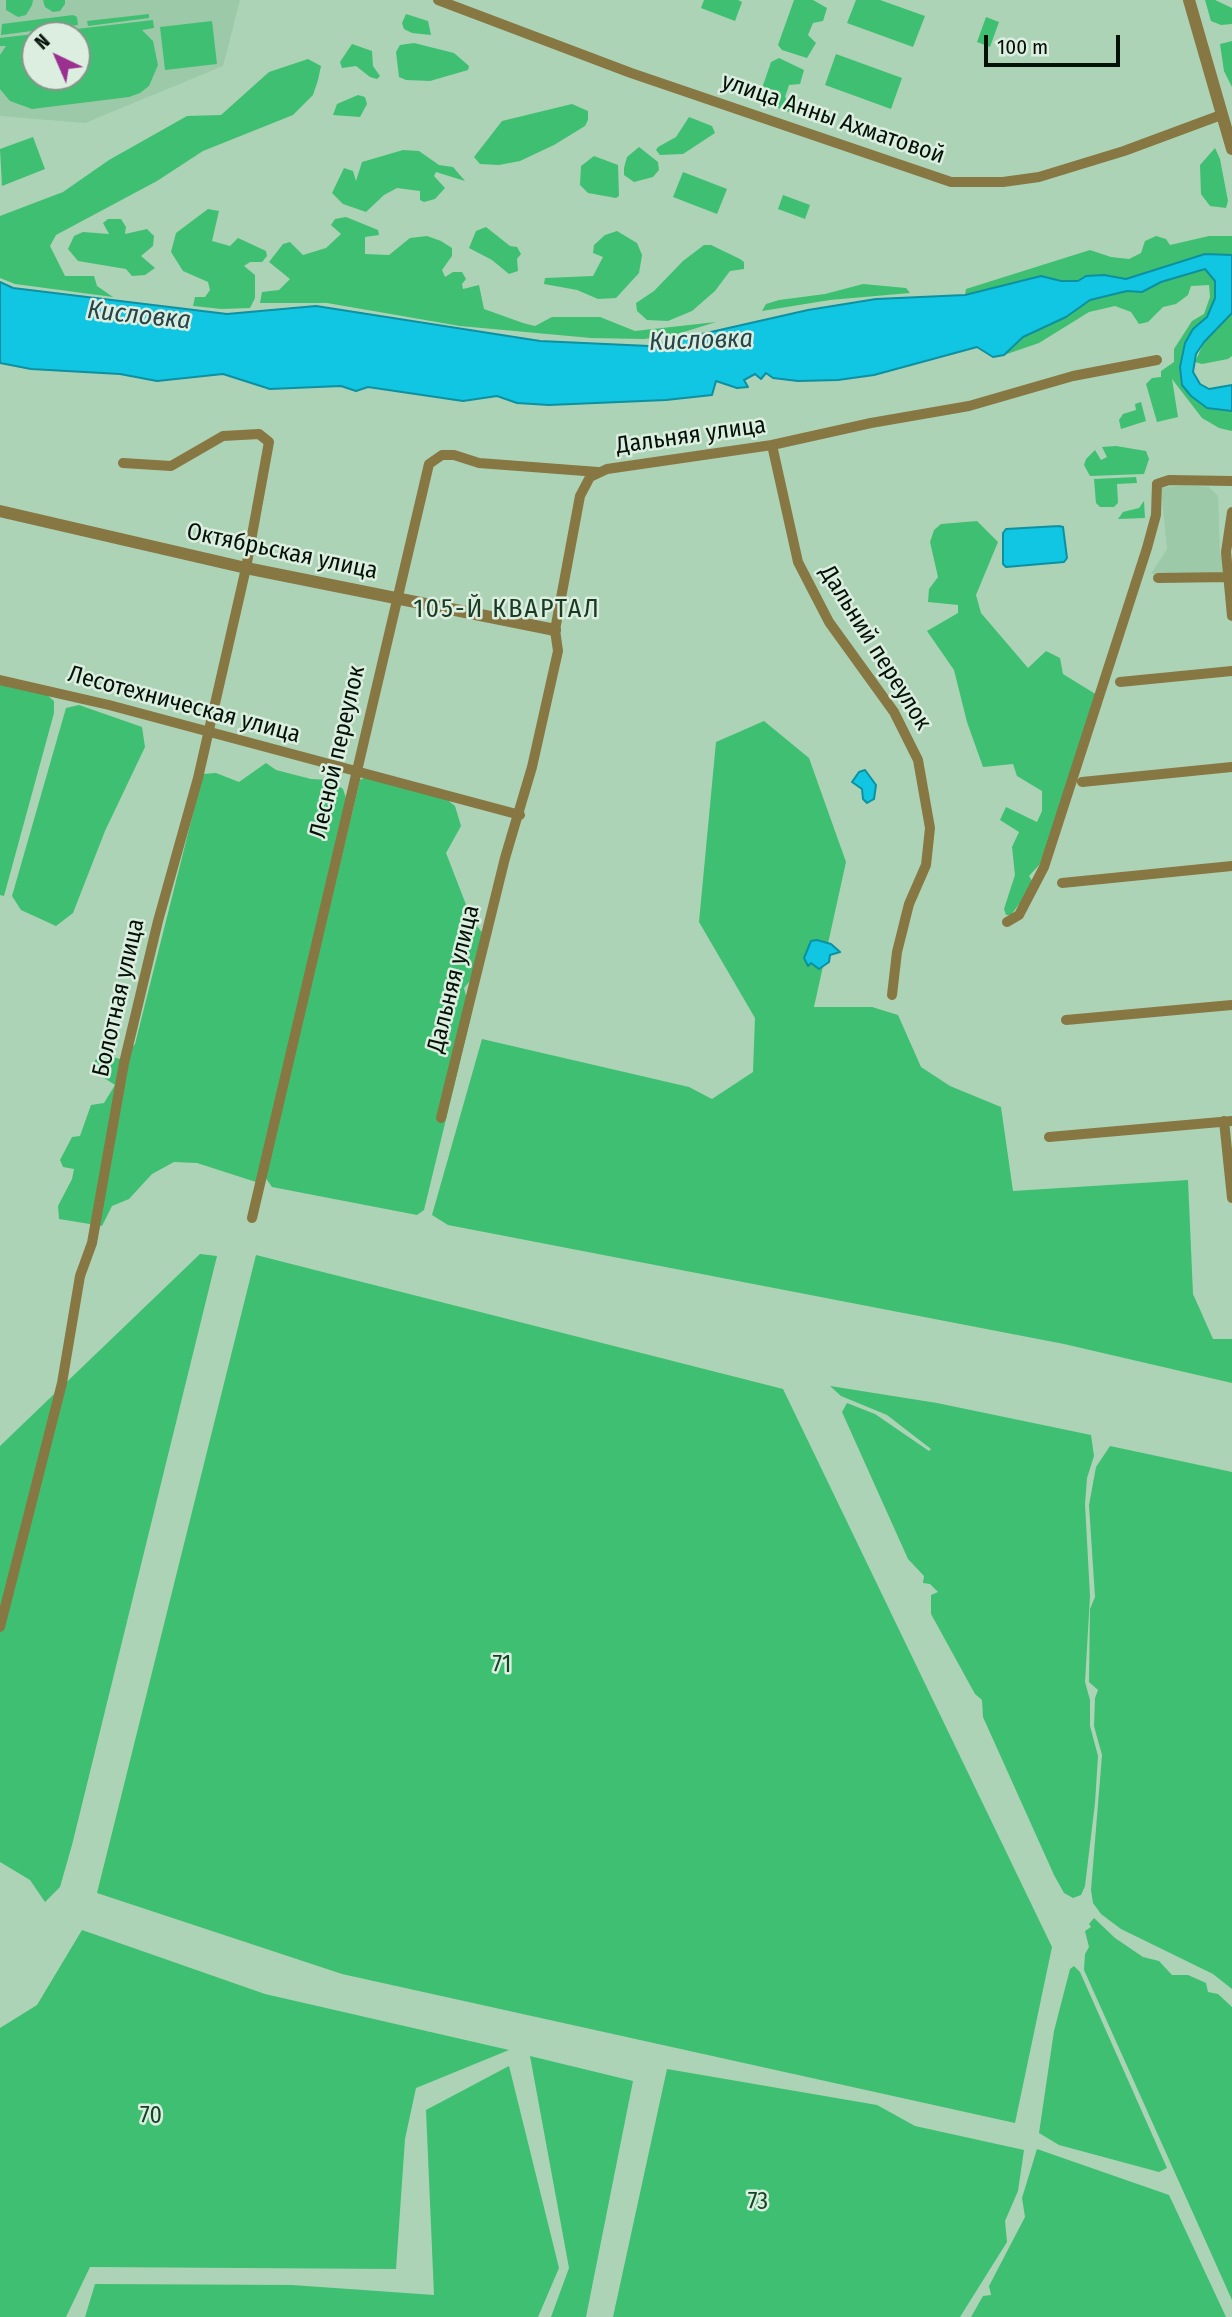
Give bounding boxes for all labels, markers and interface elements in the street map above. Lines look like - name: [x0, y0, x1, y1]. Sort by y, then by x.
- north arrow: [21, 21, 91, 91]
- scale bar: [987, 21, 1124, 65]
- text: N: [30, 30, 55, 54]
- text: 100 m: [997, 34, 1048, 60]
- street label: улица Анны Ахматовой: [718, 67, 948, 171]
- water label: Кисловка: [86, 295, 192, 337]
- water label: Кисловка: [649, 324, 753, 358]
- street label: Дальняя улица: [614, 411, 768, 461]
- street label: Октябрьская улица: [184, 518, 380, 586]
- street label: Дальний переулок: [813, 560, 937, 736]
- district label: 105-Й КВАРТАЛ: [415, 594, 599, 626]
- street label: Лесотехническая улица: [65, 660, 303, 750]
- street label: Лесной переулок: [304, 663, 372, 841]
- street label: Дальняя улица: [422, 902, 486, 1056]
- street label: Болотная улица: [87, 916, 151, 1080]
- park label: 71: [493, 1651, 511, 1679]
- park label: 70: [140, 2102, 162, 2130]
- park label: 73: [748, 2188, 768, 2216]

